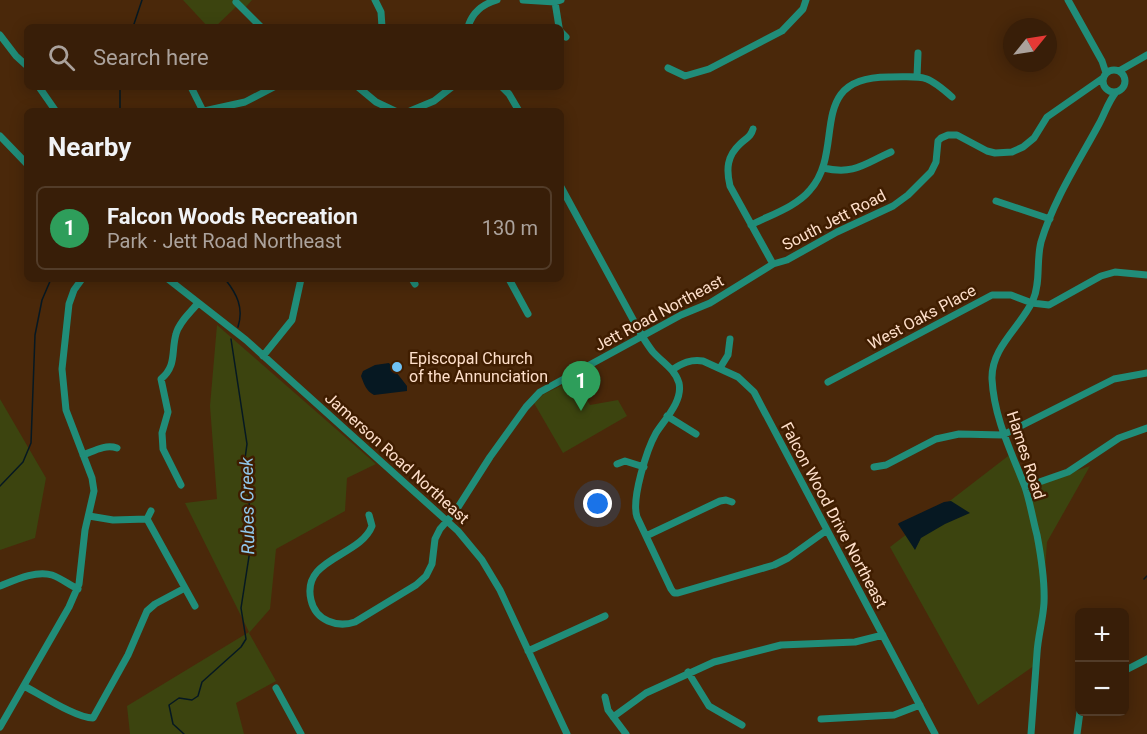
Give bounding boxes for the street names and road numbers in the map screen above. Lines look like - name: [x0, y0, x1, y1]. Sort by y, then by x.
- street label: South Jett Road: [779, 186, 889, 254]
- street label: Jett Road Northeast: [591, 271, 727, 355]
- street label: West Oaks Place: [865, 281, 979, 353]
- street label: Jamerson Road Northeast: [321, 388, 473, 528]
- street label: Hames Road: [1003, 409, 1049, 501]
- street label: Falcon Wood Drive Northeast: [777, 419, 891, 611]

